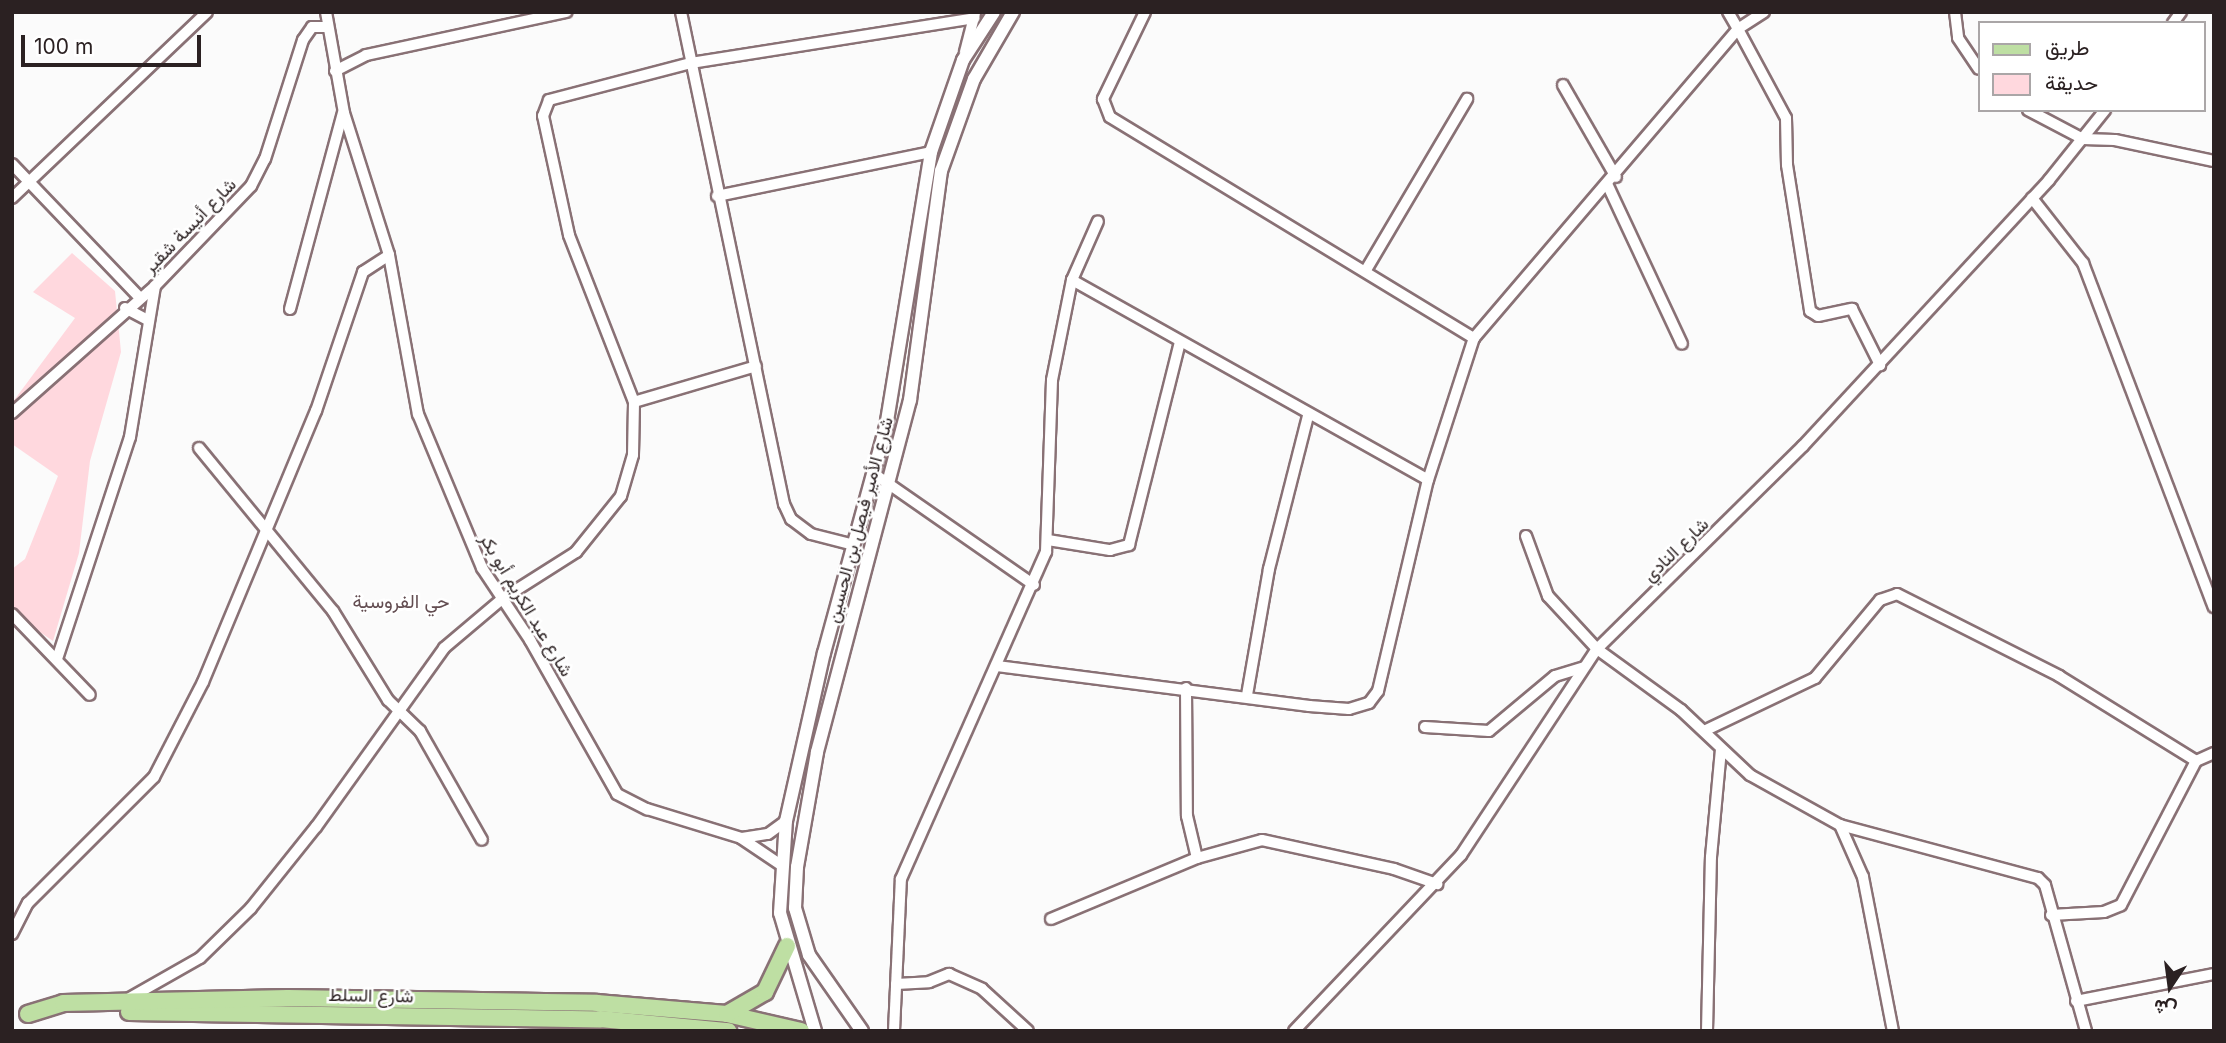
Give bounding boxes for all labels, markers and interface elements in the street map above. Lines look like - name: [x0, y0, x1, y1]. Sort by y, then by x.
- scale bar: [24, 21, 205, 65]
- legend: [1978, 21, 2205, 112]
- text: 100 m: [34, 34, 93, 59]
- text: طريق: [2045, 35, 2090, 60]
- text: حديقة: [2045, 70, 2098, 95]
- street label: شارع أنيسة شقير: [139, 174, 241, 278]
- street label: شارع الأمير فيصل بن الحسين: [822, 415, 898, 625]
- street label: شارع النادي: [1639, 514, 1713, 586]
- street label: شارع عبد الكريم أبو بكر: [475, 530, 577, 680]
- district label: حي الفروسية: [353, 591, 449, 613]
- north arrow: [2135, 952, 2205, 1022]
- street label: شارع السلط: [328, 984, 414, 1008]
- text: ش: [2151, 994, 2179, 1022]

